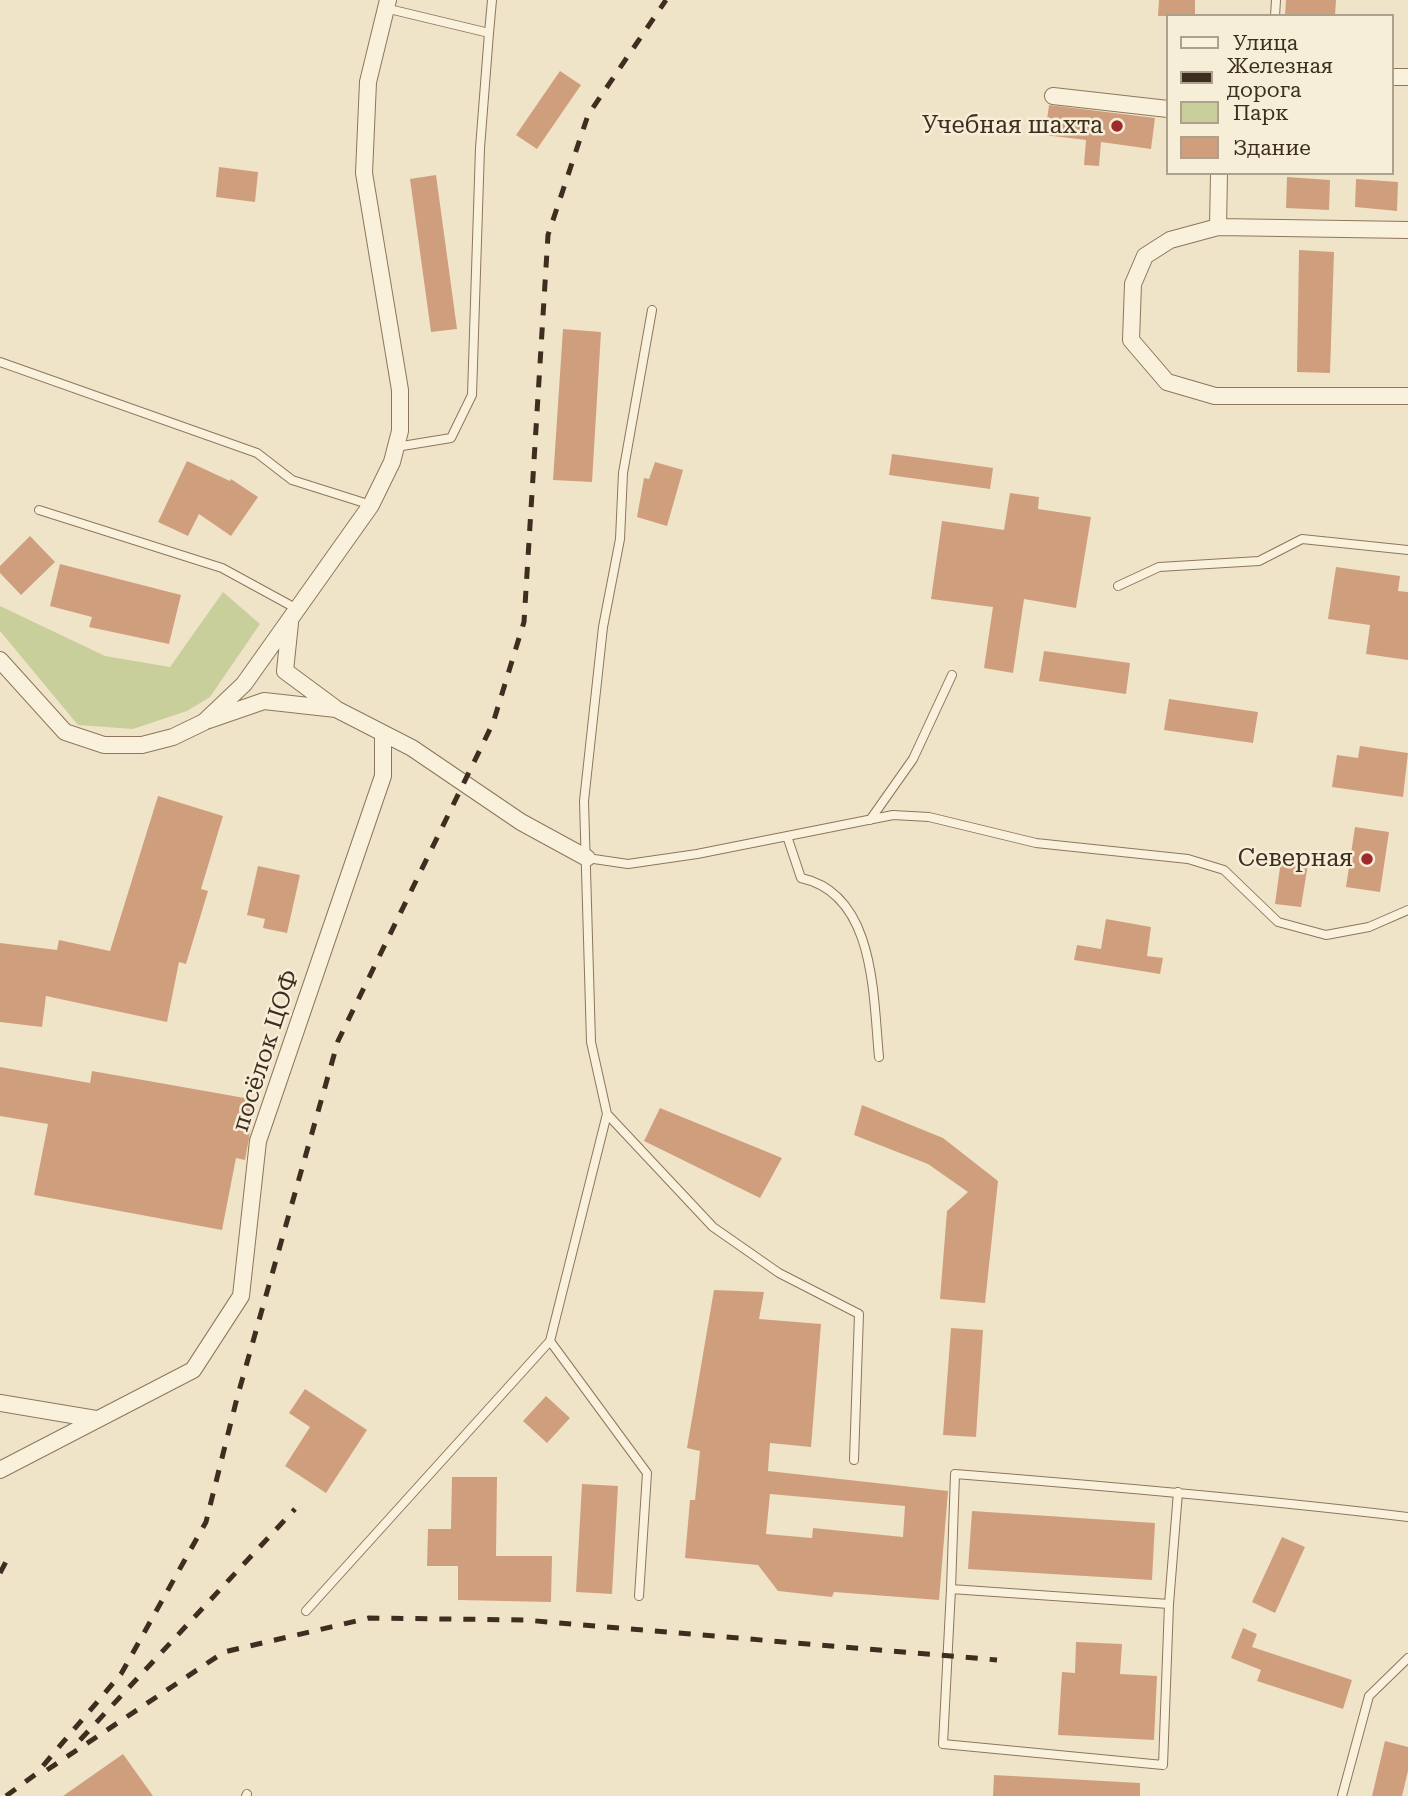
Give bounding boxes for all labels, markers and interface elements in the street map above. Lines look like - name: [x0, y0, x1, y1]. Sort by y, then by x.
- legend: [1166, 14, 1394, 175]
- text: Улица: [1233, 31, 1298, 55]
- text: Железная дорога: [1227, 54, 1333, 102]
- text: Парк: [1233, 101, 1289, 125]
- place label: Учебная шахта: [922, 112, 1103, 140]
- marker: Учебная шахта: [1109, 118, 1125, 134]
- text: Здание: [1233, 136, 1311, 160]
- place label: Северная: [1238, 845, 1353, 873]
- marker: Северная: [1359, 851, 1375, 867]
- street label: посёлок ЦОФ: [226, 967, 306, 1135]

